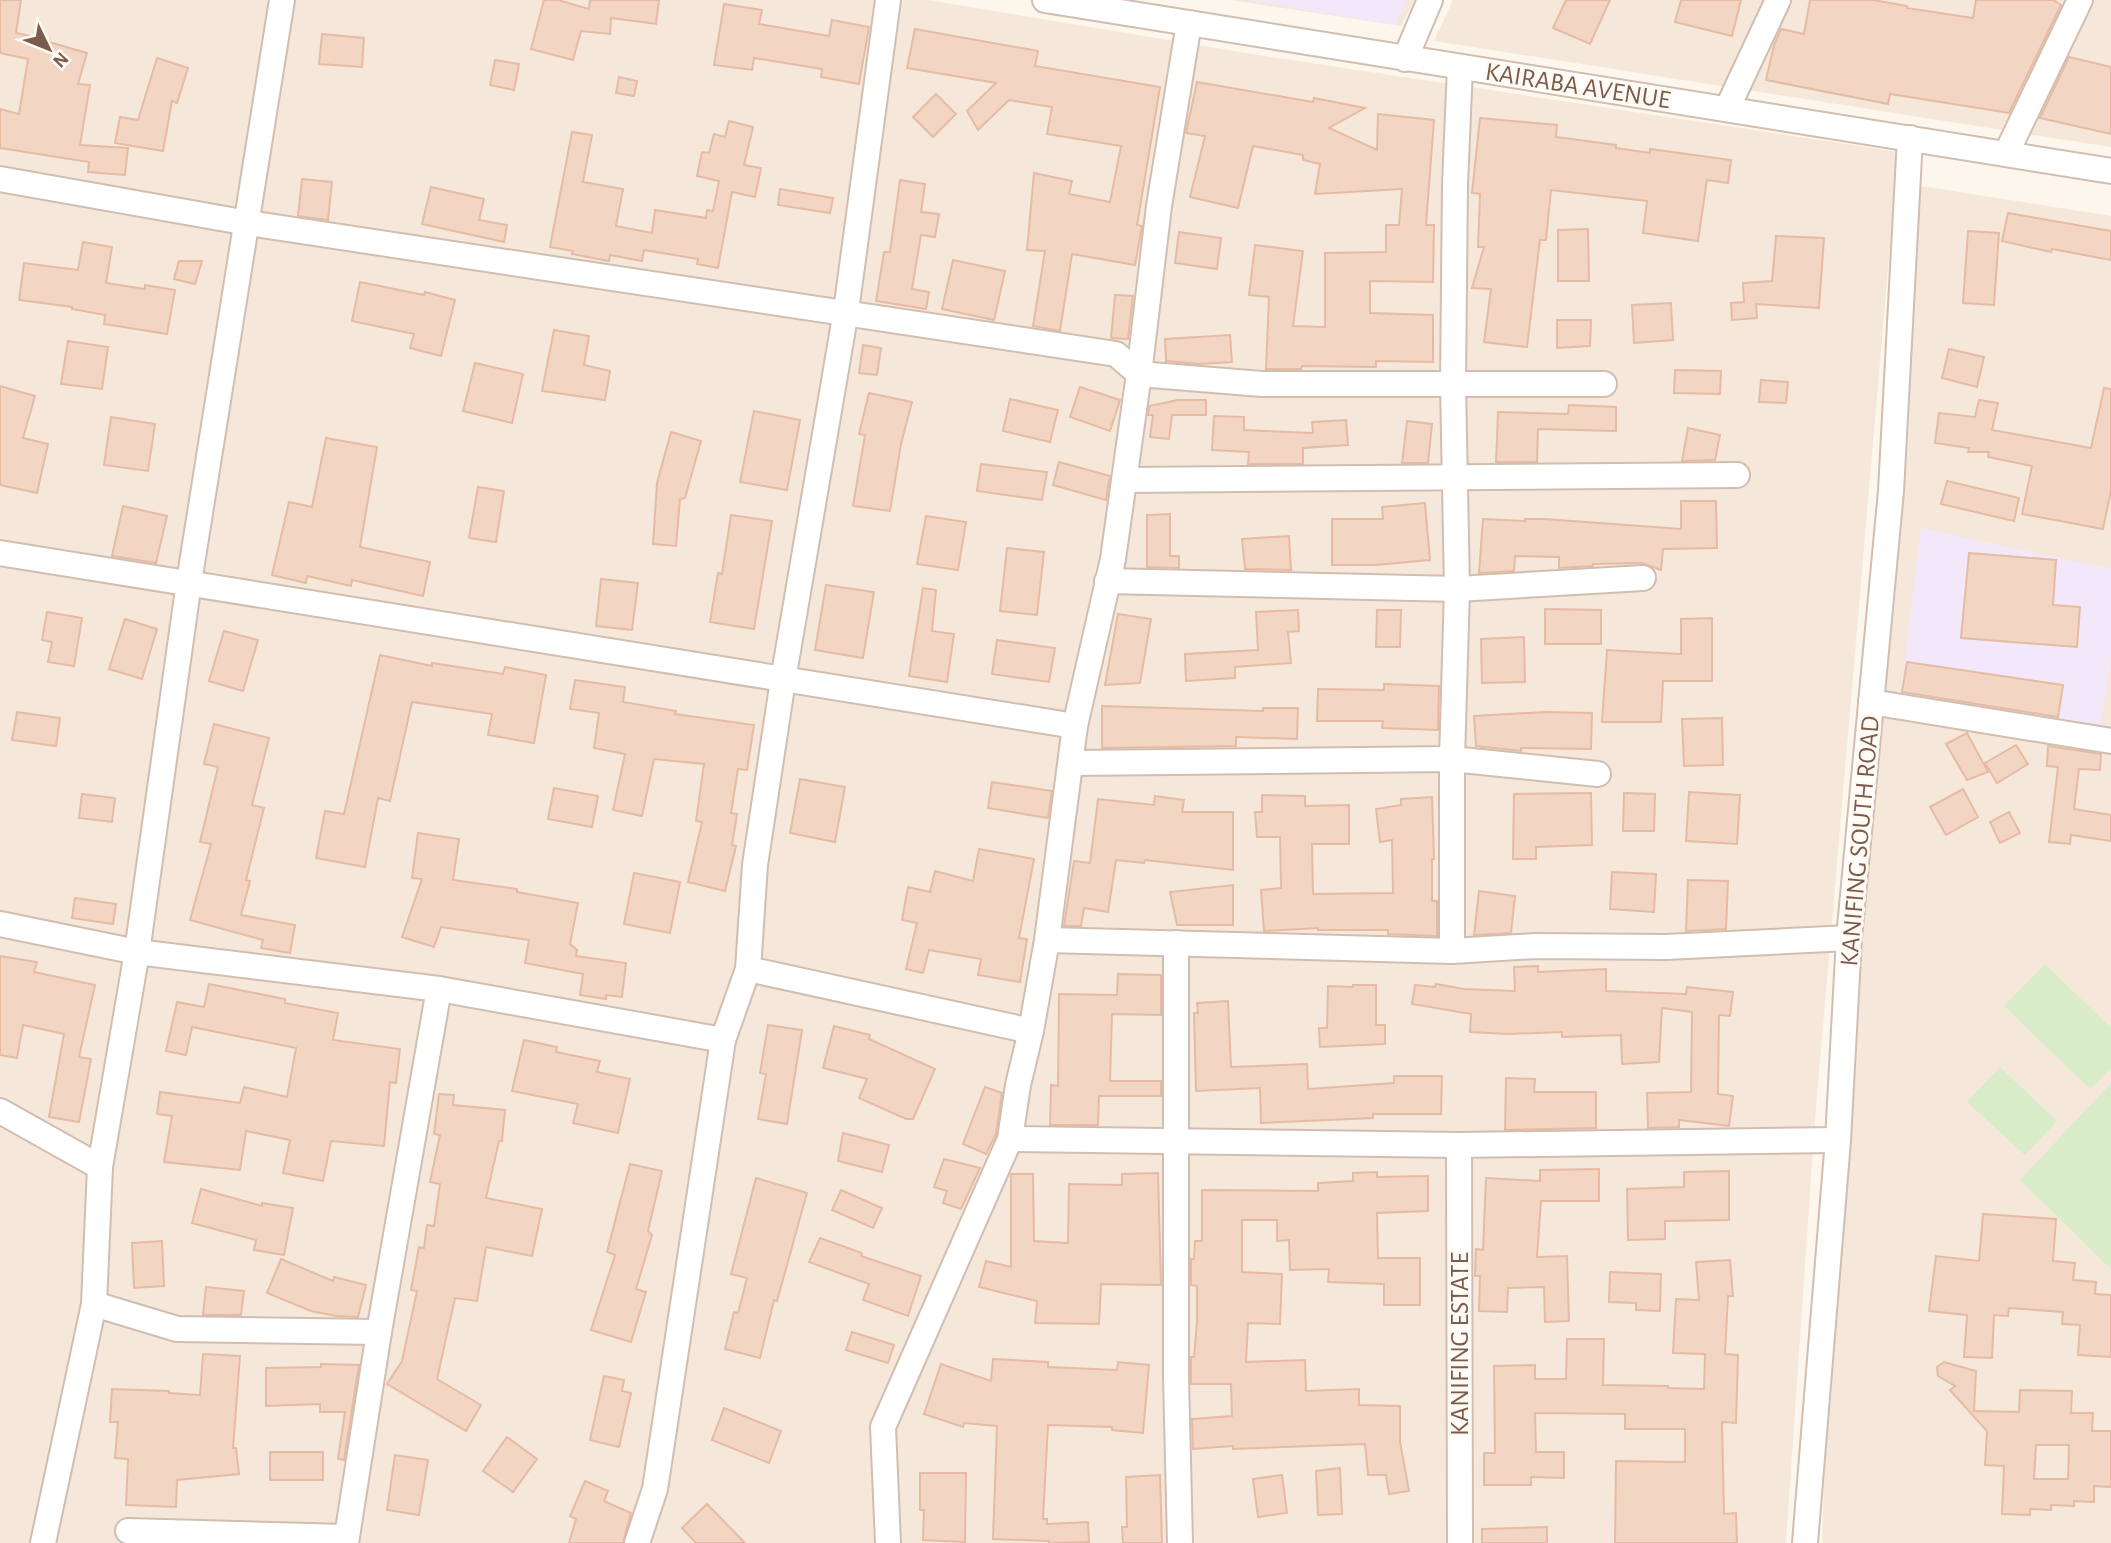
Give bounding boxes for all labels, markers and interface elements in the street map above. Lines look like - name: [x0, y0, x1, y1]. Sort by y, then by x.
- north arrow: [14, 14, 84, 84]
- text: N: [49, 48, 72, 71]
- street label: KAIRABA AVENUE: [1483, 59, 1672, 113]
- street label: KANIFING SOUTH ROAD: [1836, 715, 1884, 967]
- street label: KANIFING ESTATE: [1447, 1252, 1473, 1436]

